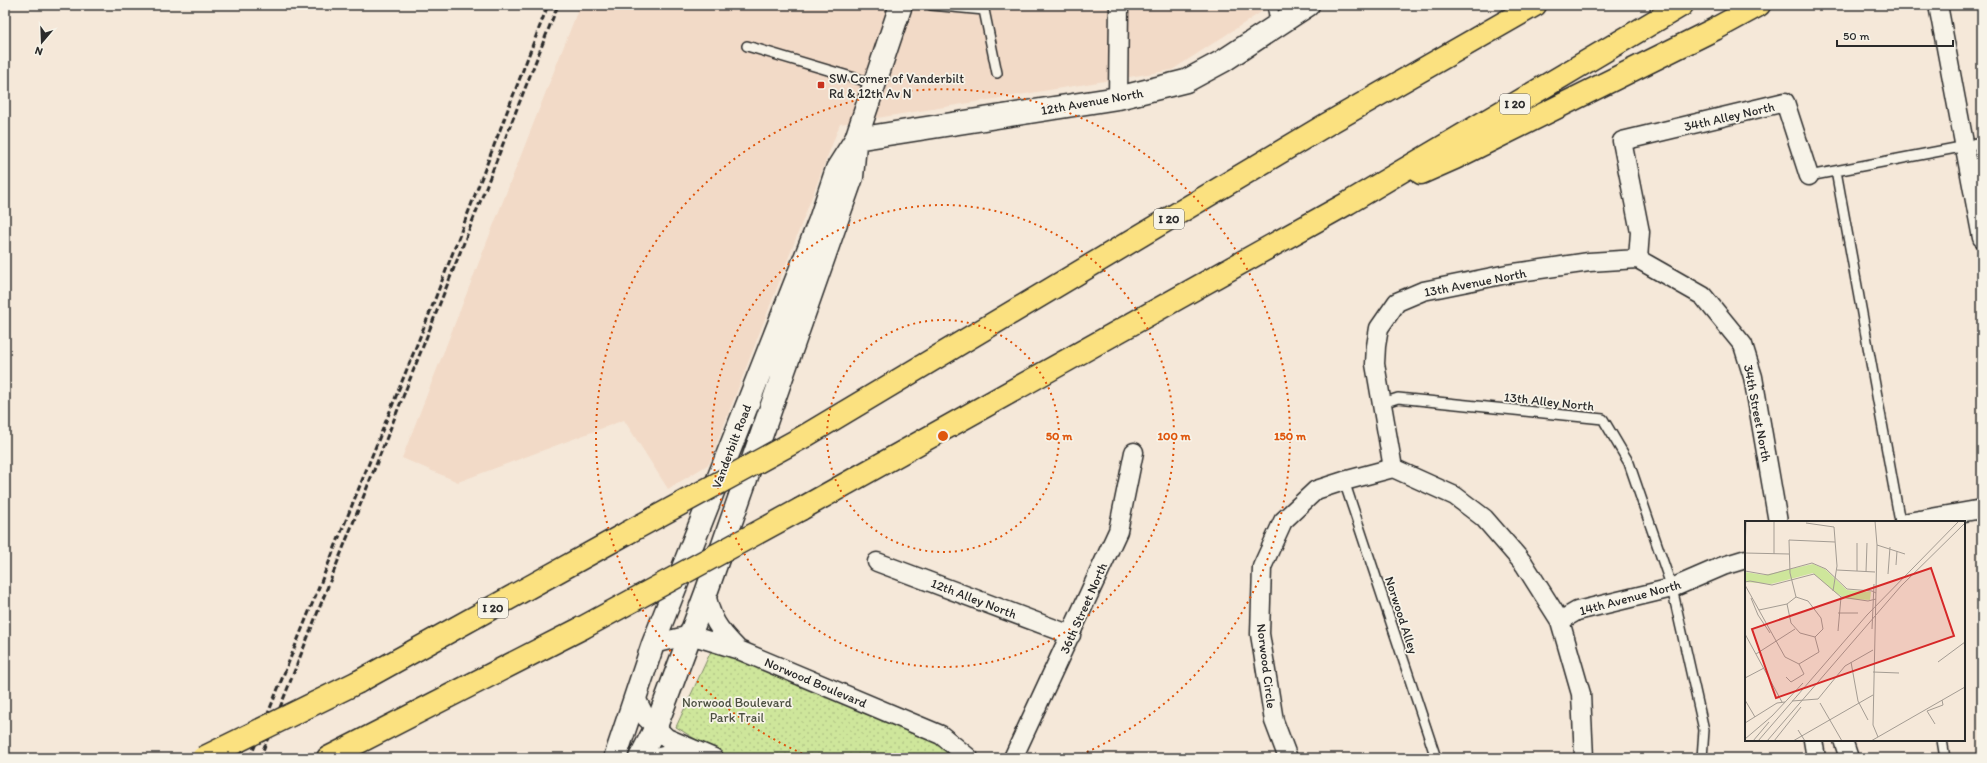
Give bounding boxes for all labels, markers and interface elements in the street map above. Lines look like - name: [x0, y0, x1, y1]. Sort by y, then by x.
- north arrow: [22, 22, 62, 62]
- scale bar: [1837, 22, 1953, 48]
- text: 50 m: [1843, 29, 1869, 43]
- text: N: [33, 44, 45, 58]
- place label: SW Corner of Vanderbilt Rd & 12th Av N: [829, 71, 964, 101]
- marker: SW Corner of Vanderbilt Rd & 12th Av N: [816, 80, 826, 90]
- street label: 12th Avenue North: [1040, 85, 1144, 118]
- road number: I 20: [1500, 94, 1530, 114]
- street label: 34th Alley North: [1682, 99, 1776, 134]
- road number: I 20: [1154, 209, 1184, 229]
- street label: 13th Avenue North: [1423, 265, 1528, 300]
- street label: 34th Street North: [1741, 363, 1774, 463]
- street label: 13th Alley North: [1503, 389, 1595, 414]
- street label: Vanderbilt Road: [709, 402, 754, 490]
- centre of rings: [936, 429, 950, 443]
- text: 50 m: [1046, 429, 1073, 443]
- text: 100 m: [1157, 429, 1191, 443]
- text: 150 m: [1274, 429, 1307, 443]
- inset map: [1745, 521, 1965, 741]
- street label: 36th Street North: [1057, 560, 1110, 656]
- street label: Norwood Alley: [1382, 574, 1421, 656]
- street label: 12th Alley North: [929, 575, 1019, 622]
- street label: 14th Avenue North: [1578, 577, 1683, 618]
- road number: I 20: [478, 598, 508, 618]
- street label: Norwood Circle: [1254, 623, 1279, 709]
- street label: Norwood Boulevard: [762, 654, 869, 711]
- park label: Norwood Boulevard Park Trail: [682, 695, 792, 725]

